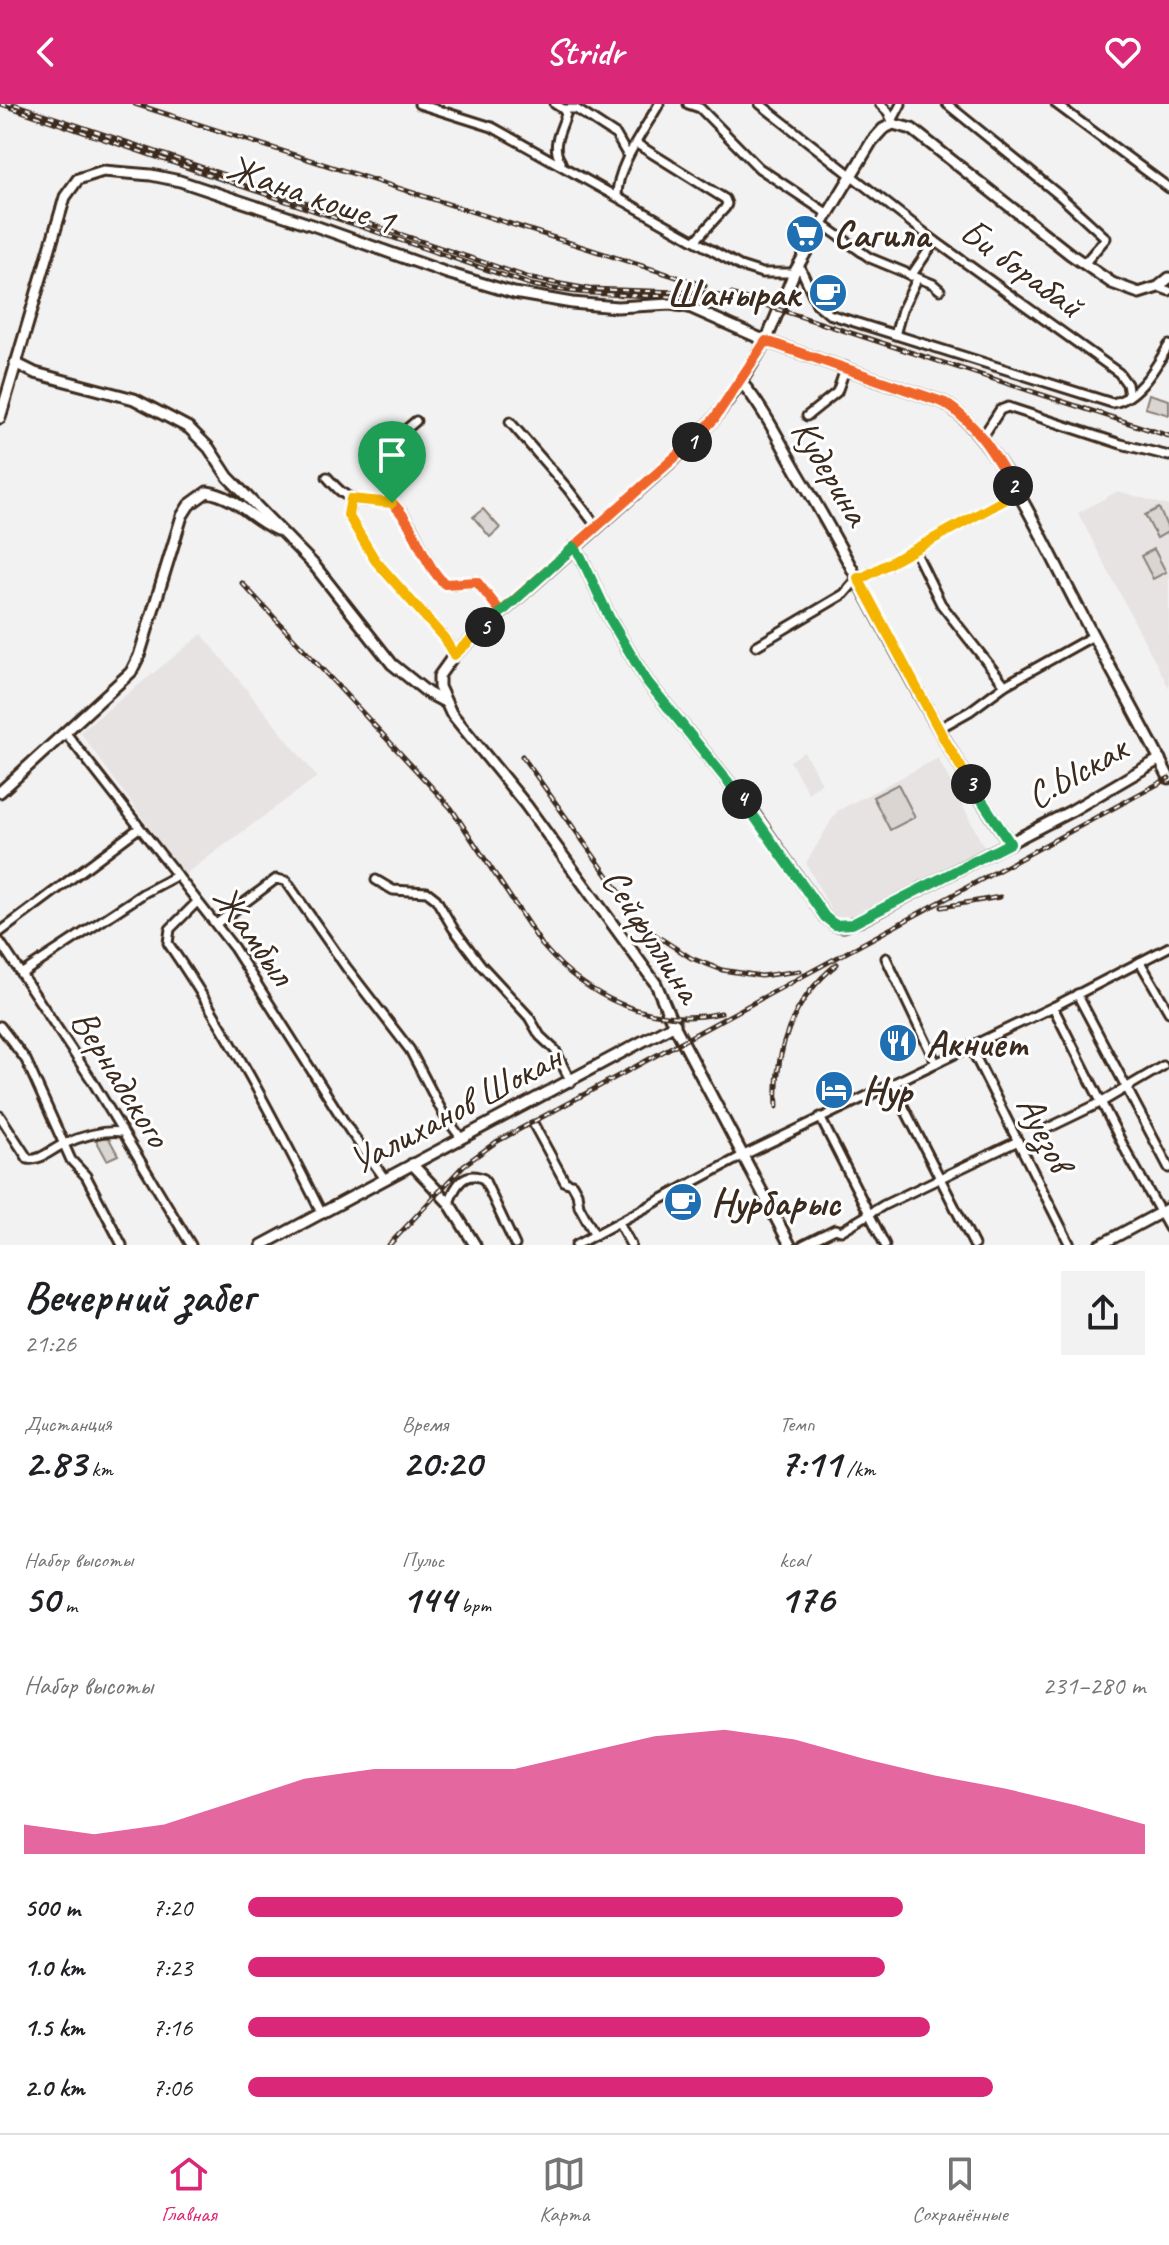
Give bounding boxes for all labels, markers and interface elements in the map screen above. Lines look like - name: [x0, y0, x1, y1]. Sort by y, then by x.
- text: Stridr: [546, 29, 623, 75]
- icon: back: [24, 30, 68, 74]
- icon: heart: [1101, 30, 1145, 74]
- street label: Жана коше 1: [221, 143, 403, 245]
- street label: Би борабай: [951, 207, 1095, 330]
- place label: Сагила: [833, 211, 933, 258]
- supermarket icon: Сагила: [784, 213, 826, 255]
- place label: Шанырак: [667, 270, 803, 317]
- cafe icon: Шанырак: [807, 272, 849, 314]
- street label: Кудерина: [781, 410, 882, 536]
- pin: [358, 421, 426, 503]
- pin: 1: [672, 422, 712, 462]
- text: 1: [687, 428, 697, 456]
- icon: arrive: [370, 433, 414, 477]
- pin: 2: [993, 466, 1033, 506]
- text: 2: [1008, 472, 1018, 500]
- pin: 5: [465, 607, 505, 647]
- text: 5: [480, 613, 490, 641]
- street label: С.Ыскак: [1018, 723, 1138, 820]
- pin: 3: [951, 764, 991, 804]
- text: 3: [966, 770, 976, 798]
- pin: 4: [722, 779, 762, 819]
- text: 4: [737, 785, 747, 813]
- street label: Сейфуллина: [591, 859, 715, 1014]
- street label: Жамбыл: [202, 876, 307, 996]
- street label: Вернадского: [60, 1001, 183, 1158]
- place label: Акниет: [926, 1020, 1029, 1067]
- restaurant icon: Акниет: [877, 1022, 919, 1064]
- street label: Уалиханов Шокан: [341, 1032, 571, 1185]
- place label: Нур: [862, 1067, 914, 1114]
- hotel icon: Нур: [813, 1069, 855, 1111]
- street label: Ауезов: [1006, 1087, 1087, 1184]
- place label: Нурбарыс: [711, 1179, 842, 1226]
- cafe icon: Нурбарыс: [662, 1181, 704, 1223]
- text: Вечерний забег: [24, 1269, 254, 1324]
- button: share: [1061, 1271, 1145, 1355]
- text: 21:26: [24, 1327, 76, 1360]
- text: Дистанция: [24, 1410, 112, 1438]
- text: Время: [402, 1410, 448, 1438]
- text: Темп: [779, 1410, 815, 1438]
- text: 2.83: [24, 1438, 86, 1488]
- text: 20:20: [402, 1438, 482, 1488]
- text: 7:11: [779, 1438, 841, 1488]
- text: km: [86, 1455, 113, 1483]
- text: /km: [841, 1455, 875, 1483]
- text: Набор высоты: [24, 1546, 133, 1574]
- text: Пульс: [402, 1546, 444, 1574]
- text: kcal: [779, 1546, 808, 1574]
- text: 50: [24, 1574, 59, 1624]
- text: 144: [402, 1574, 456, 1624]
- text: 176: [779, 1574, 834, 1624]
- text: m: [59, 1591, 77, 1619]
- text: bpm: [456, 1591, 491, 1619]
- text: Набор высоты: [24, 1669, 153, 1702]
- text: 231–280 m: [1042, 1669, 1145, 1702]
- text: 500 m: [24, 1891, 80, 1924]
- text: 7:20: [152, 1891, 192, 1924]
- text: 1.0 km: [24, 1951, 84, 1984]
- text: 7:23: [152, 1951, 192, 1984]
- text: 1.5 km: [24, 2011, 84, 2044]
- text: 7:16: [152, 2011, 192, 2044]
- text: 2.0 km: [24, 2071, 84, 2104]
- text: 7:06: [152, 2071, 192, 2104]
- tab: Главная: [161, 2152, 216, 2228]
- tab: Карта: [539, 2152, 589, 2228]
- tab: Сохранённые: [912, 2152, 1008, 2228]

